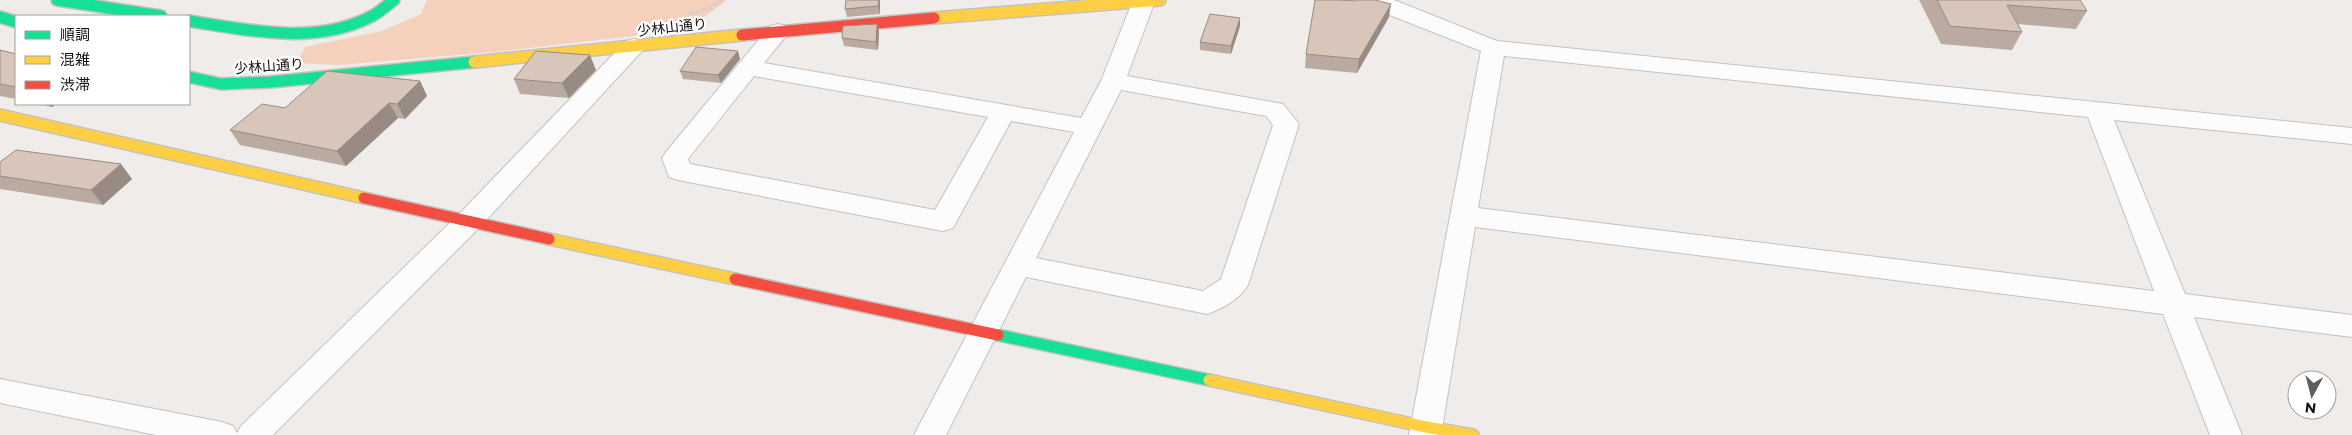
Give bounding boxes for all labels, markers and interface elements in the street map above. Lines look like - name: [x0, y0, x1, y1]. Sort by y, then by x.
- street label: 少林山通り: [636, 14, 708, 40]
- legend: [15, 15, 190, 105]
- text: 順調: [60, 25, 90, 44]
- text: 混雑: [60, 50, 90, 69]
- street label: 少林山通り: [233, 55, 305, 77]
- text: 渋滞: [60, 75, 90, 94]
- north arrow: [2287, 370, 2337, 420]
- text: N: [2304, 398, 2317, 418]

